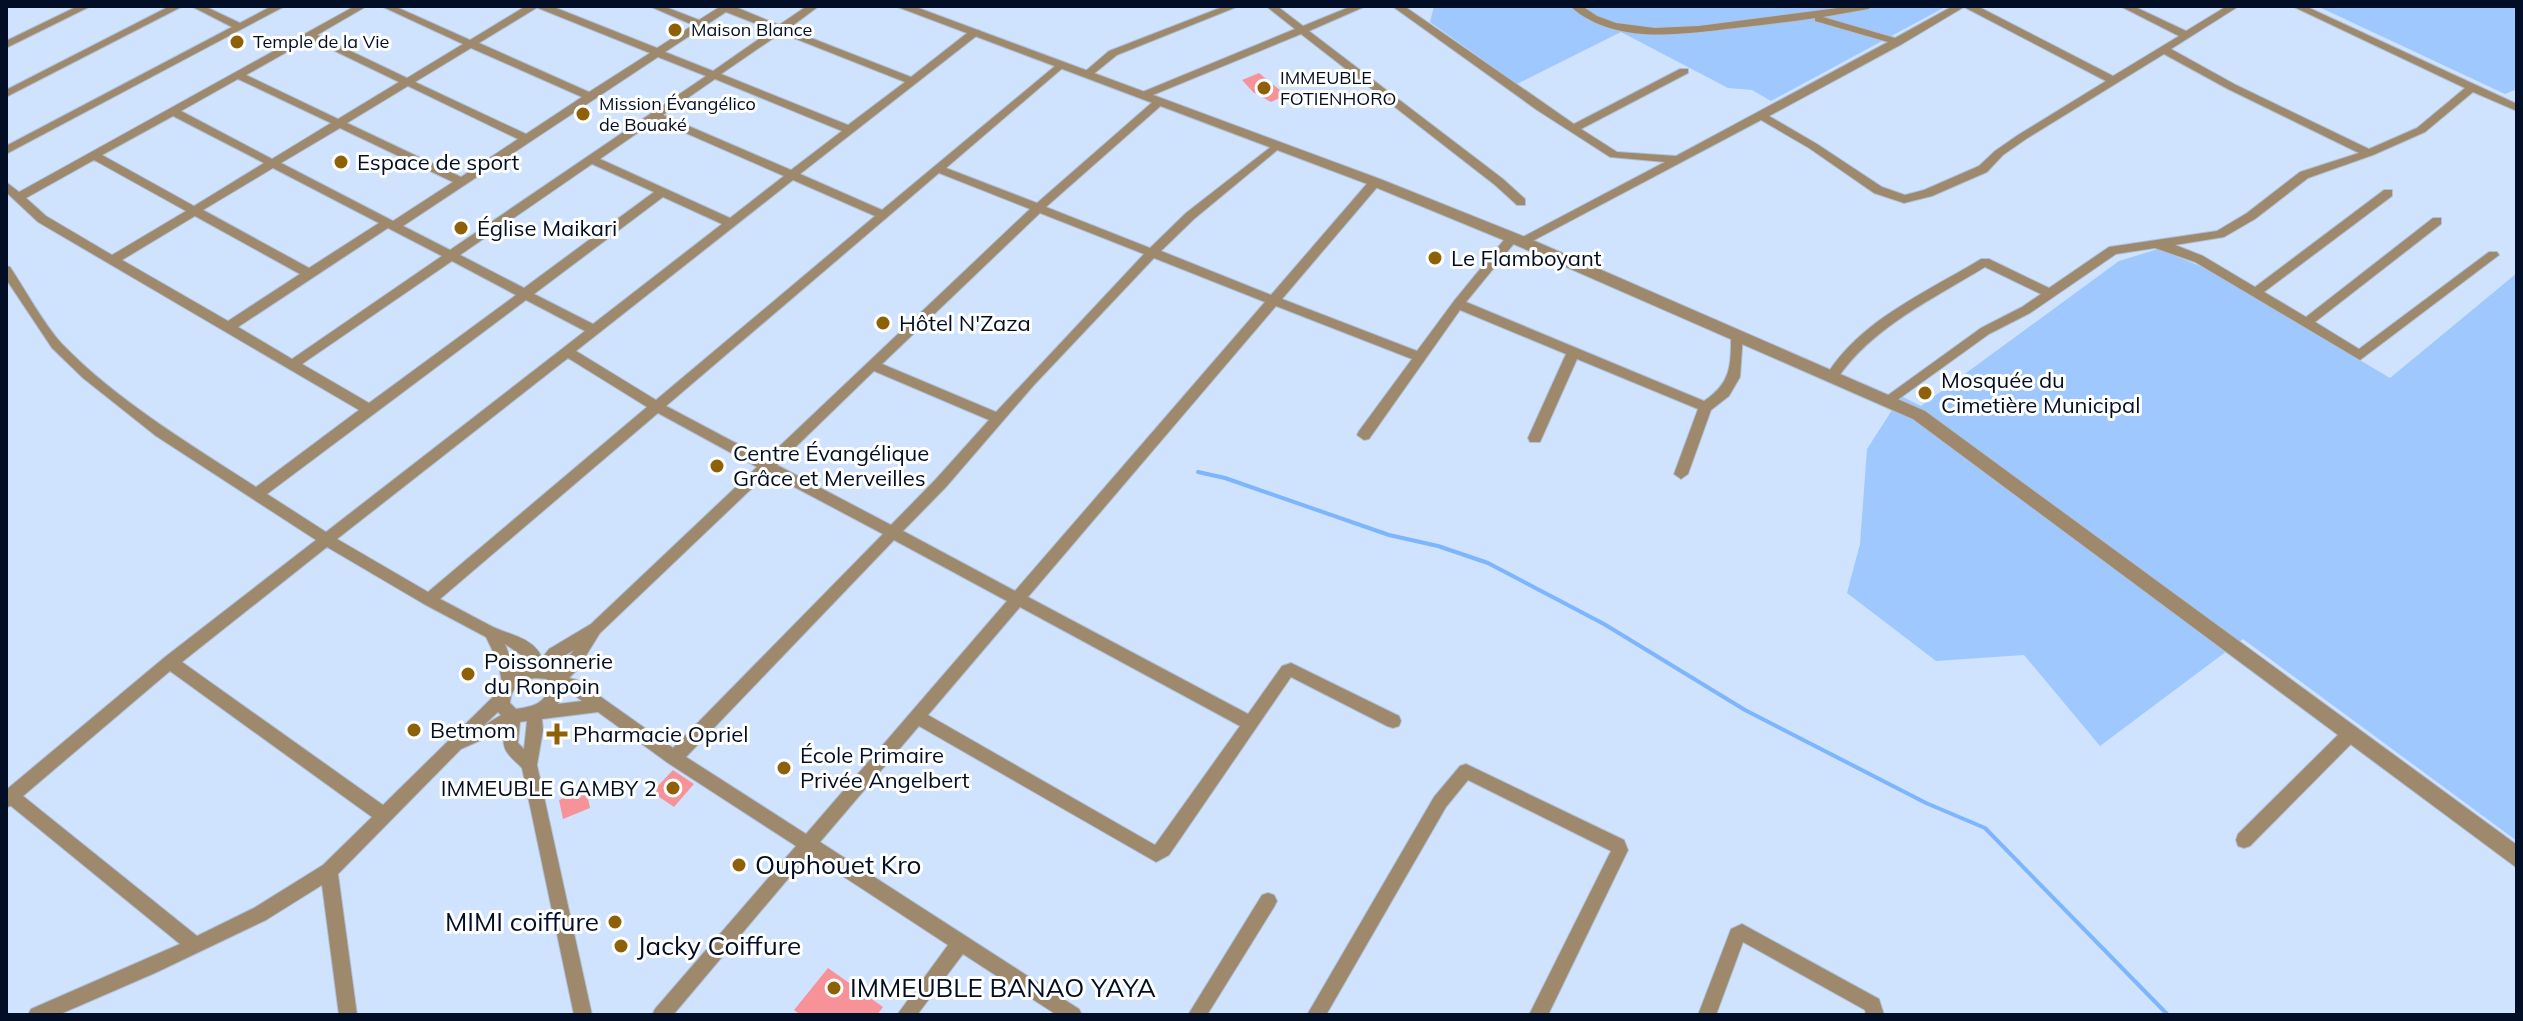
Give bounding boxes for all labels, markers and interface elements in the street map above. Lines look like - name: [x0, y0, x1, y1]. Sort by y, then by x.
- place label: Maison Blance: [691, 18, 812, 41]
- marker: Maison Blance: [666, 21, 684, 39]
- place label: Temple de la Vie: [253, 30, 389, 53]
- marker: Temple de la Vie: [228, 33, 246, 51]
- place label: IMMEUBLE FOTIENHORO: [1280, 66, 1396, 110]
- marker: IMMEUBLE FOTIENHORO: [1255, 79, 1273, 97]
- place label: Mission Évangélico de Bouaké: [599, 92, 756, 136]
- marker: Mission Évangélico de Bouaké: [574, 105, 592, 123]
- place label: Espace de sport: [357, 148, 520, 176]
- marker: Espace de sport: [332, 153, 350, 171]
- place label: Église Maikari: [477, 214, 617, 242]
- marker: Église Maikari: [452, 219, 470, 237]
- place label: Le Flamboyant: [1451, 244, 1602, 272]
- marker: Le Flamboyant: [1426, 249, 1444, 267]
- place label: Hôtel N'Zaza: [899, 309, 1031, 337]
- marker: Hôtel N'Zaza: [874, 314, 892, 332]
- place label: Mosquée du Cimetière Municipal: [1941, 366, 2140, 419]
- marker: Mosquée du Cimetière Municipal: [1916, 384, 1934, 402]
- place label: Centre Évangélique Grâce et Merveilles: [733, 439, 929, 492]
- marker: Centre Évangélique Grâce et Merveilles: [708, 457, 726, 475]
- place label: Poissonnerie du Ronpoin: [484, 647, 613, 700]
- marker: Poissonnerie du Ronpoin: [459, 665, 477, 683]
- place label: Betmom: [430, 716, 516, 744]
- place label: Pharmacie Opriel: [573, 720, 748, 748]
- marker: Betmom: [405, 721, 423, 739]
- marker: Pharmacie Opriel: [548, 725, 566, 743]
- place label: École Primaire Privée Angelbert: [800, 741, 970, 794]
- marker: École Primaire Privée Angelbert: [775, 759, 793, 777]
- place label: IMMEUBLE GAMBY 2: [441, 774, 657, 802]
- marker: IMMEUBLE GAMBY 2: [664, 779, 682, 797]
- place label: Ouphouet Kro: [755, 848, 921, 881]
- marker: Ouphouet Kro: [730, 856, 748, 874]
- place label: MIMI coiffure: [445, 905, 599, 938]
- marker: MIMI coiffure: [606, 913, 624, 931]
- place label: Jacky Coiffure: [637, 929, 801, 962]
- marker: Jacky Coiffure: [612, 937, 630, 955]
- place label: IMMEUBLE BANAO YAYA: [850, 971, 1156, 1004]
- marker: IMMEUBLE BANAO YAYA: [825, 979, 843, 997]

